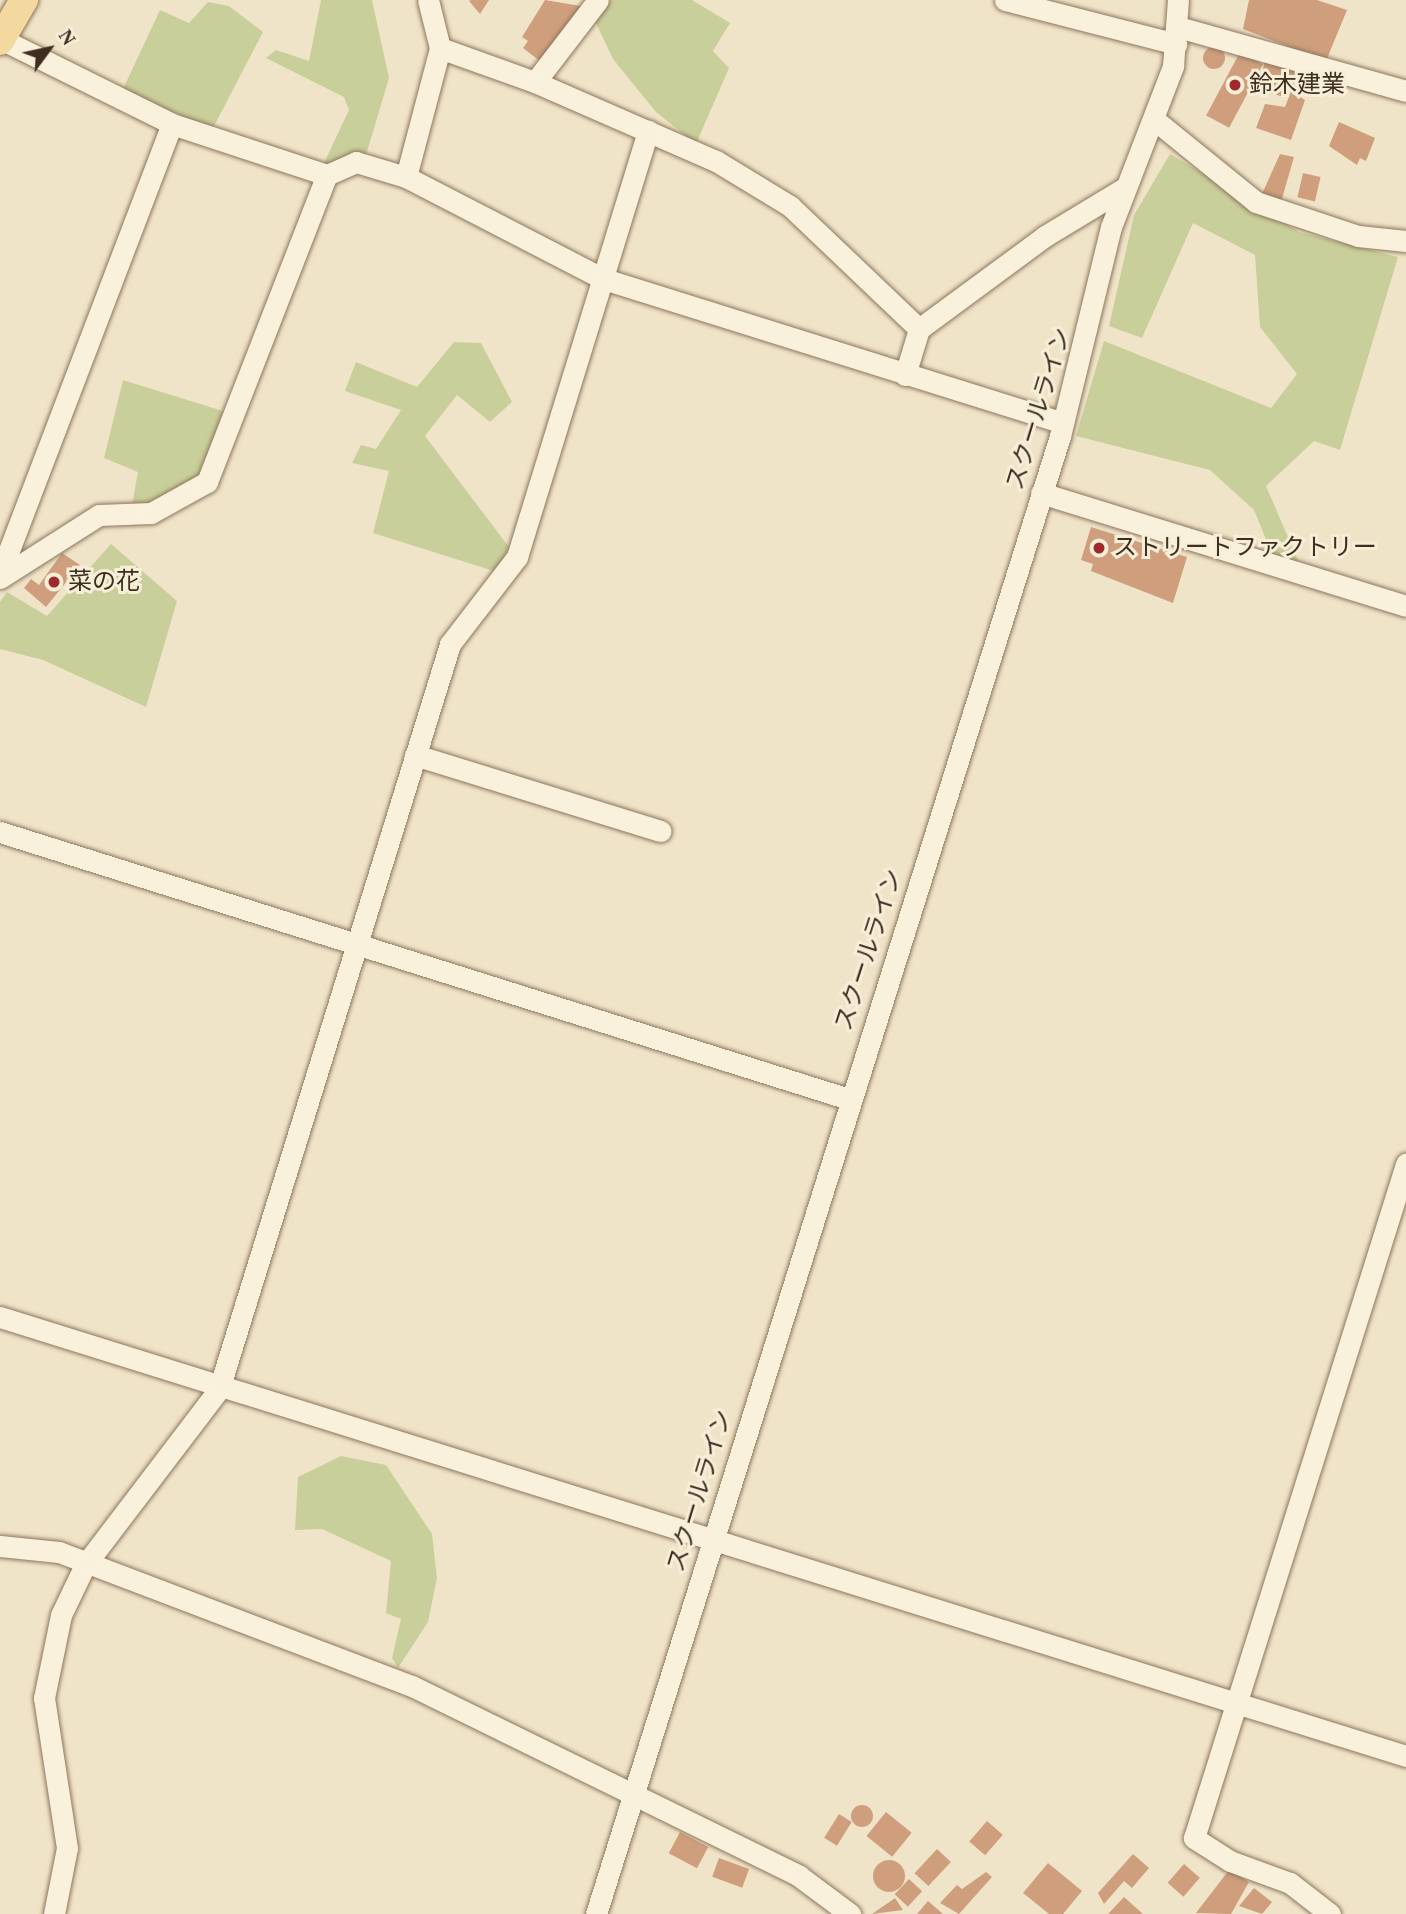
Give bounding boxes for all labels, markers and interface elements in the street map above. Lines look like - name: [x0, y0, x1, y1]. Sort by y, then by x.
- north arrow: [14, 14, 84, 84]
- text: N: [54, 26, 80, 49]
- place label: 鈴木建業: [1249, 71, 1345, 99]
- marker: 鈴木建業: [1227, 77, 1243, 93]
- street label: スクールライン: [1001, 324, 1077, 494]
- place label: ストリートファクトリー: [1113, 534, 1377, 562]
- marker: ストリートファクトリー: [1091, 540, 1107, 556]
- place label: 菜の花: [68, 568, 140, 596]
- marker: 菜の花: [46, 574, 62, 590]
- street label: スクールライン: [829, 866, 909, 1034]
- street label: スクールライン: [662, 1406, 738, 1576]

